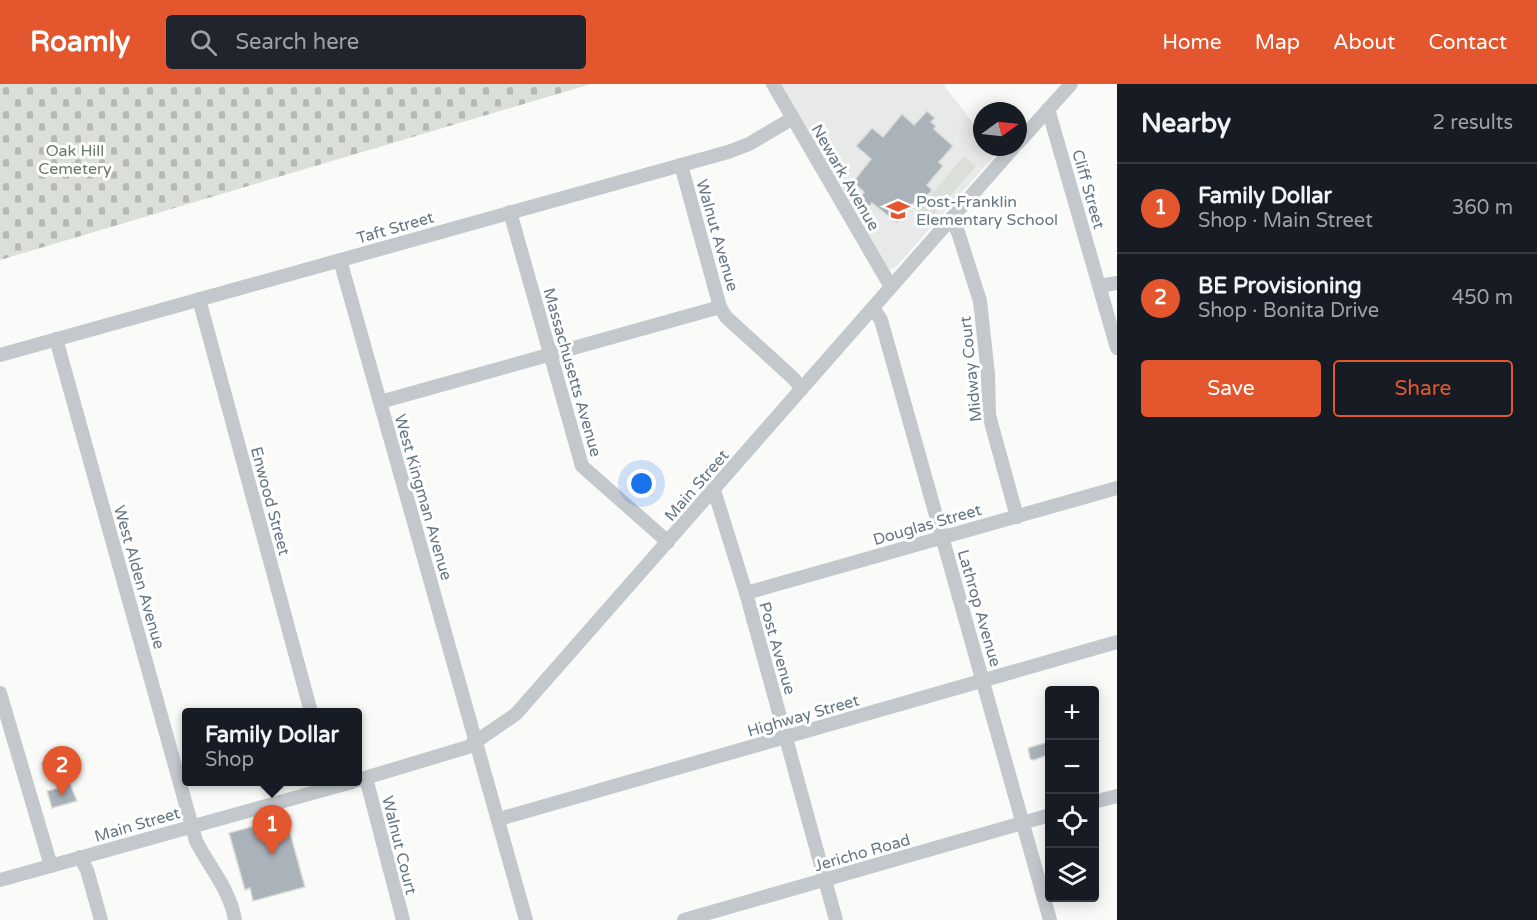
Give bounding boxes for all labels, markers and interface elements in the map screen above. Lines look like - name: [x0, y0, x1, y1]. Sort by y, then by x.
- search box: [166, 15, 586, 69]
- text: Roamly: [30, 25, 130, 59]
- icon: search: [187, 26, 220, 59]
- text: Search here: [235, 29, 359, 55]
- text: Home: [1162, 30, 1222, 55]
- text: Map: [1255, 30, 1300, 55]
- text: About: [1333, 30, 1395, 55]
- text: Contact: [1428, 30, 1507, 55]
- north arrow: [973, 102, 1027, 156]
- text: Nearby: [1141, 108, 1231, 139]
- text: 2 results: [1433, 111, 1513, 135]
- street label: Newark Avenue: [807, 121, 884, 234]
- park label: Oak Hill Cemetery: [38, 141, 112, 179]
- street label: Cliff Street: [1067, 147, 1109, 231]
- street label: Walnut Avenue: [692, 177, 743, 294]
- text: Family Dollar: [1198, 183, 1332, 209]
- place label: Post-Franklin Elementary School: [916, 192, 1058, 230]
- text: 1: [1154, 196, 1167, 220]
- text: 360 m: [1452, 196, 1513, 220]
- school or university icon: Post-Franklin Elementary School: [885, 197, 911, 223]
- street label: Taft Street: [354, 207, 436, 248]
- text: Shop · Main Street: [1198, 209, 1373, 233]
- text: BE Provisioning: [1198, 273, 1362, 299]
- street label: Massachusetts Avenue: [538, 285, 606, 459]
- text: 2: [1154, 286, 1167, 310]
- text: 450 m: [1452, 286, 1513, 310]
- text: Shop · Bonita Drive: [1198, 299, 1379, 323]
- street label: Midway Court: [956, 315, 986, 423]
- button: Save: [1141, 360, 1321, 417]
- button: Share: [1333, 360, 1513, 417]
- street label: West Kingman Avenue: [390, 412, 456, 583]
- street label: Enwood Street: [246, 445, 294, 558]
- street label: Main Street: [660, 446, 733, 525]
- your location: [627, 469, 656, 498]
- street label: Douglas Street: [871, 500, 984, 550]
- street label: West Alden Avenue: [109, 503, 169, 651]
- street label: Lathrop Avenue: [953, 547, 1005, 669]
- street label: Post Avenue: [754, 600, 800, 697]
- map controls: [1045, 686, 1099, 902]
- button: +: [1045, 686, 1099, 740]
- street label: Highway Street: [745, 690, 862, 741]
- popup: [182, 708, 362, 786]
- text: Family Dollar: [205, 722, 339, 748]
- button: −: [1045, 740, 1099, 794]
- pin: 2: [42, 746, 82, 796]
- text: Shop: [205, 748, 254, 772]
- street label: Walnut Court: [377, 794, 421, 897]
- button: locate: [1045, 794, 1099, 848]
- street label: Main Street: [92, 803, 182, 847]
- pin: 1: [252, 806, 292, 855]
- street label: Jericho Road: [812, 830, 913, 876]
- button: layers: [1045, 848, 1099, 902]

